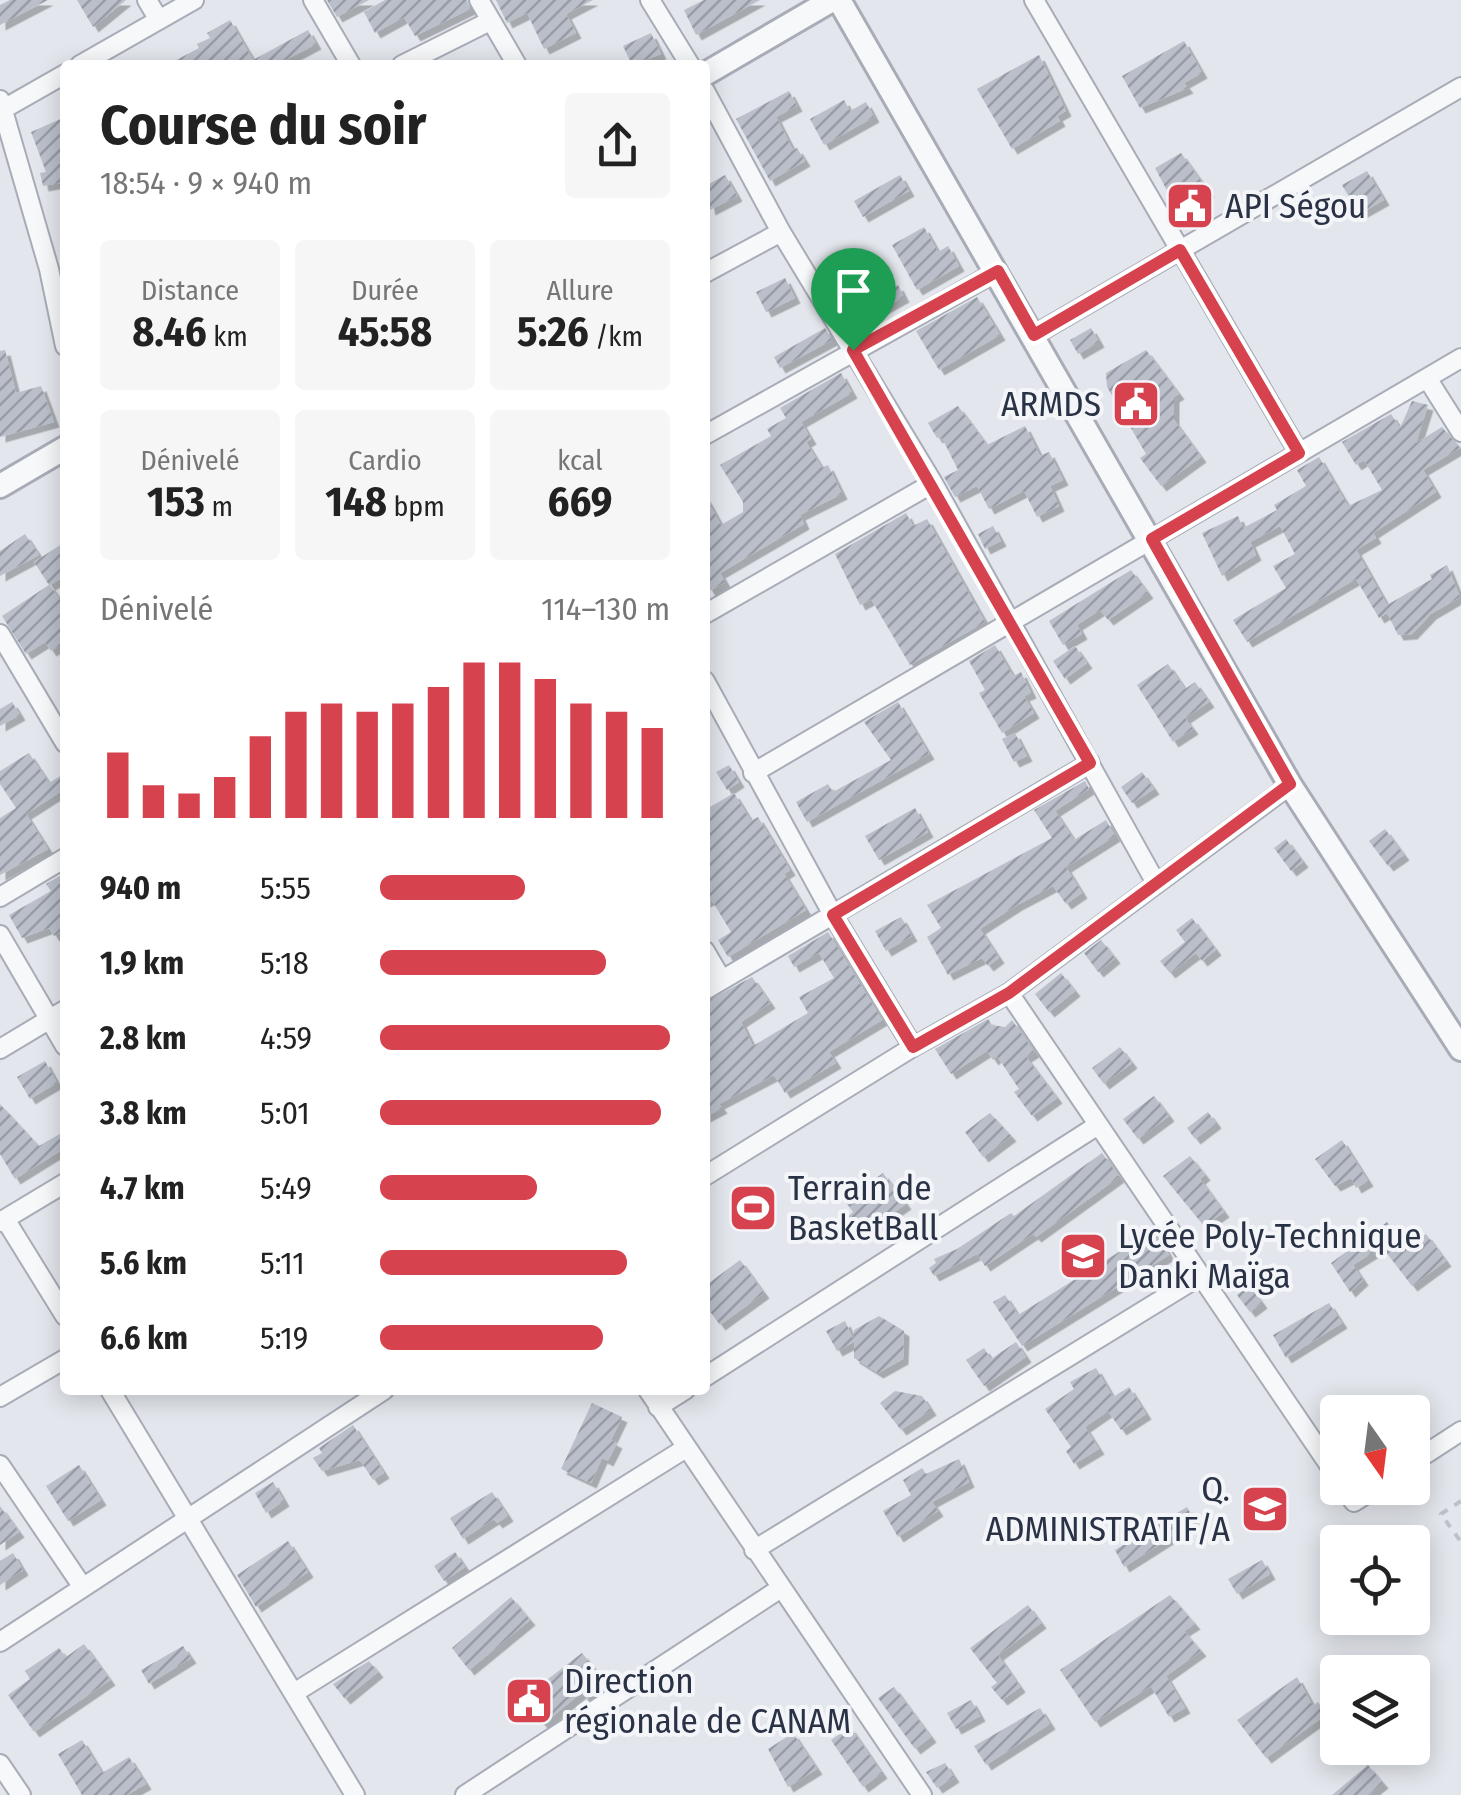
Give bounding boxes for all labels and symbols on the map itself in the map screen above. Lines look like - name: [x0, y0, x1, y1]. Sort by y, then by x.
- public building icon: API Ségou: [1164, 180, 1216, 232]
- place label: API Ségou: [1225, 185, 1366, 227]
- pin: [811, 248, 896, 351]
- public building icon: ARMDS: [1110, 378, 1162, 430]
- place label: ARMDS: [1001, 383, 1101, 425]
- place label: Terrain de BasketBall: [788, 1167, 938, 1249]
- sports icon: Terrain de BasketBall: [727, 1182, 779, 1234]
- place label: Lycée Poly-Technique Danki Maïga: [1118, 1215, 1421, 1297]
- school or university icon: Lycée Poly-Technique Danki Maïga: [1057, 1230, 1109, 1282]
- north arrow: [1320, 1395, 1430, 1505]
- place label: Q. ADMINISTRATIF/A: [986, 1468, 1231, 1550]
- school or university icon: Q. ADMINISTRATIF/A: [1239, 1483, 1291, 1535]
- place label: Direction régionale de CANAM: [564, 1660, 851, 1742]
- public building icon: Direction régionale de CANAM: [503, 1675, 555, 1727]

